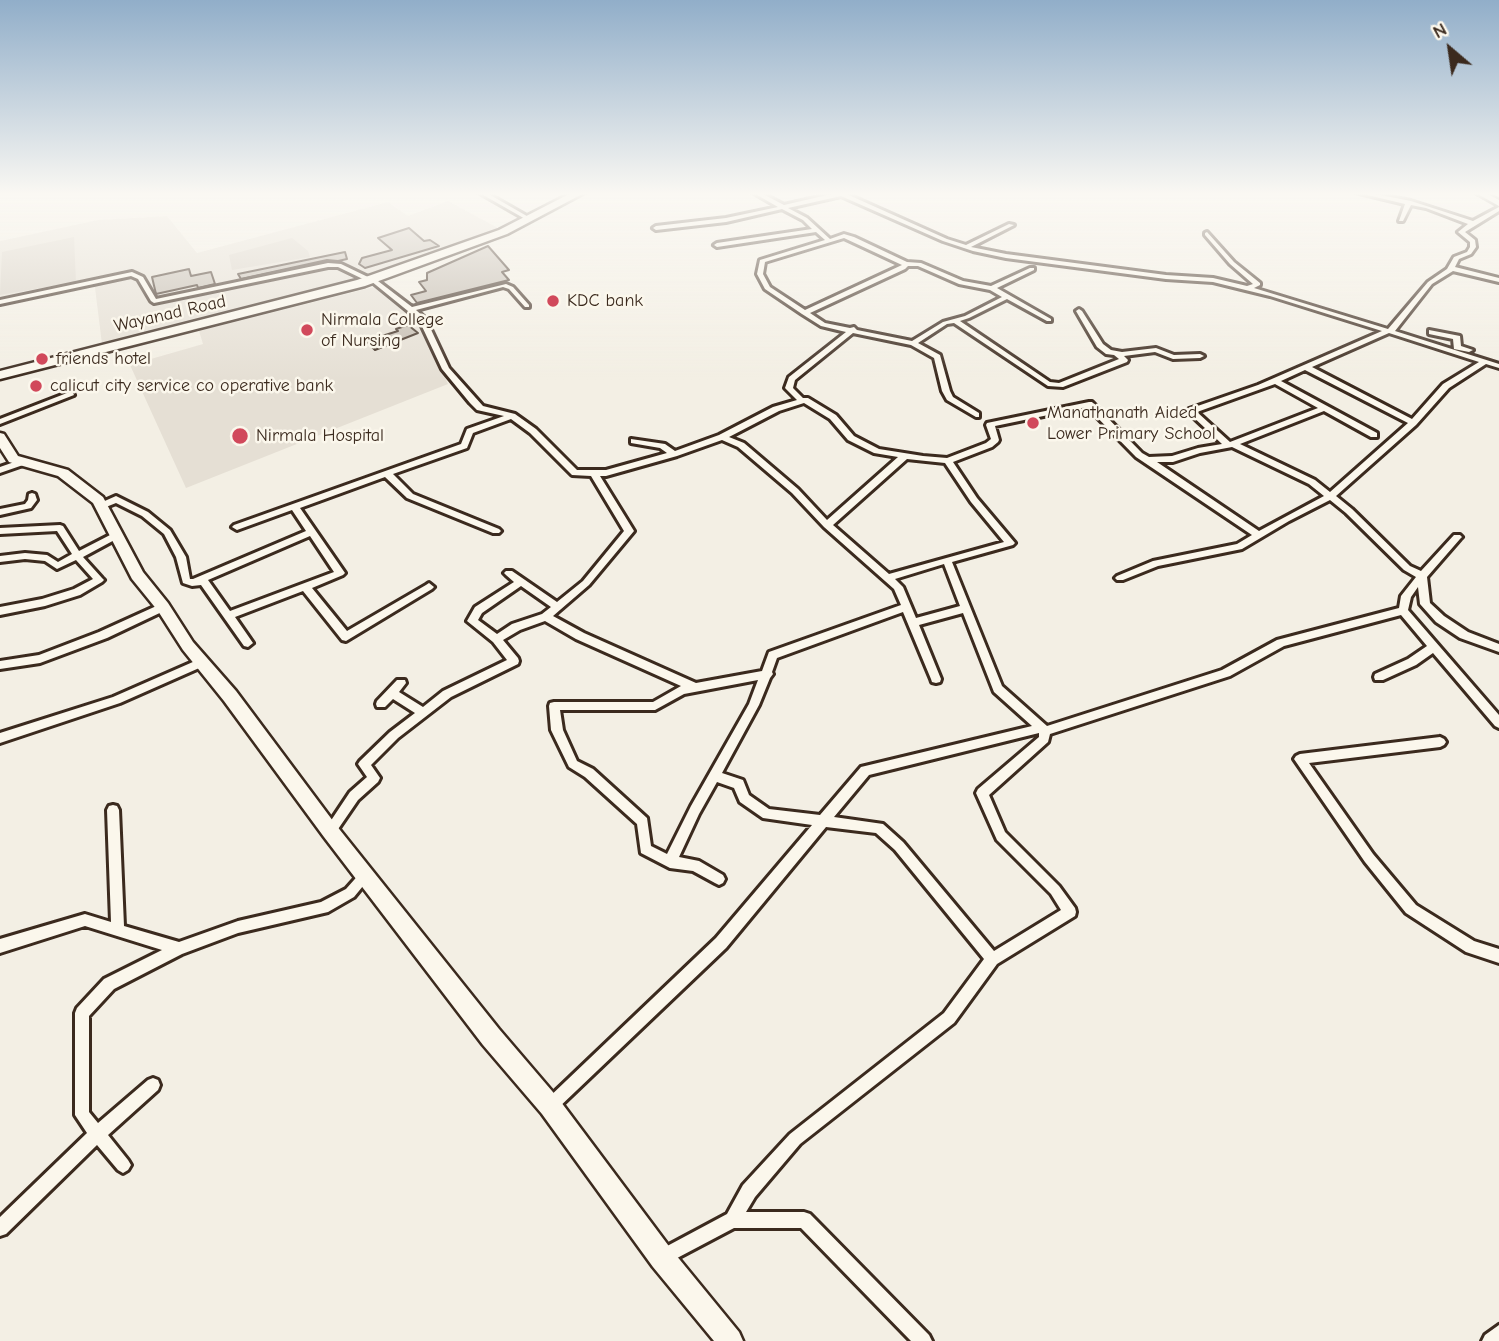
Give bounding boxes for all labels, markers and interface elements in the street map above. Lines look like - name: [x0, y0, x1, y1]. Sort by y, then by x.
- north arrow: [1415, 14, 1485, 84]
- text: N: [1429, 18, 1451, 43]
- place label: KDC bank: [567, 290, 643, 312]
- street label: Wayanad Road: [112, 291, 228, 337]
- marker: KDC bank: [545, 293, 561, 309]
- place label: Nirmala College of Nursing: [321, 309, 444, 352]
- marker: Nirmala College of Nursing: [299, 322, 315, 338]
- place label: friends hotel: [56, 348, 151, 370]
- marker: friends hotel: [34, 351, 50, 367]
- place label: calicut city service co operative bank: [50, 375, 333, 397]
- marker: calicut city service co operative bank: [28, 378, 44, 394]
- place label: Manathanath Aided Lower Primary School: [1047, 402, 1216, 444]
- marker: Manathanath Aided Lower Primary School: [1025, 415, 1041, 431]
- place label: Nirmala Hospital: [256, 425, 384, 447]
- marker: Nirmala Hospital: [230, 426, 250, 446]

